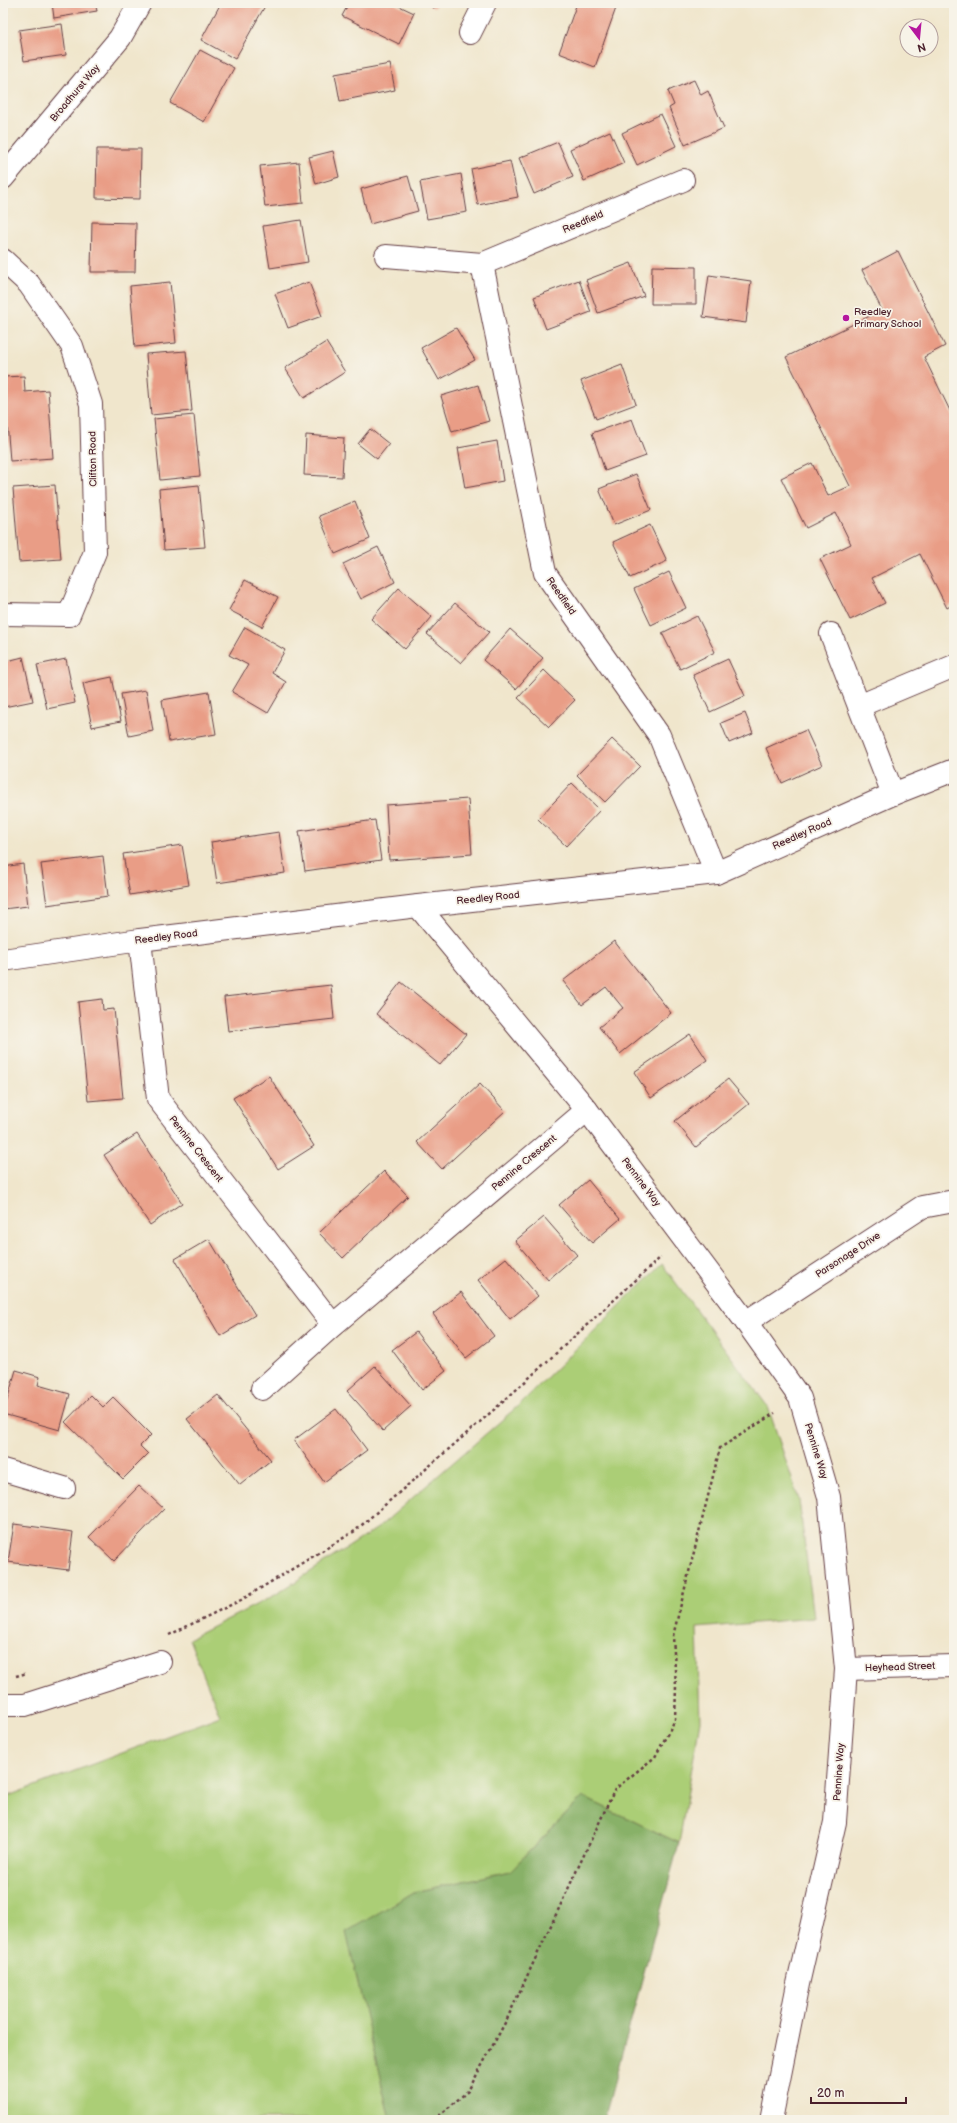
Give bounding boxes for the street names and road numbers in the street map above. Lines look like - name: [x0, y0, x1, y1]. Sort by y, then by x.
- street label: Broadhurst Way: [48, 62, 103, 124]
- street label: Reedfield: [561, 208, 606, 236]
- street label: Clifton Road: [87, 431, 99, 487]
- street label: Reedfield: [544, 575, 579, 617]
- street label: Reedley Road: [771, 816, 834, 852]
- street label: Reedley Road: [456, 889, 520, 907]
- street label: Reedley Road: [134, 927, 198, 947]
- street label: Pennine Crescent: [166, 1113, 226, 1185]
- street label: Pennine Crescent: [489, 1132, 559, 1194]
- street label: Pennine Way: [619, 1155, 664, 1209]
- street label: Parsonage Drive: [813, 1230, 883, 1280]
- street label: Pennine Way: [802, 1421, 830, 1481]
- street label: Heyhead Street: [865, 1660, 935, 1674]
- street label: Pennine Way: [831, 1742, 847, 1801]

